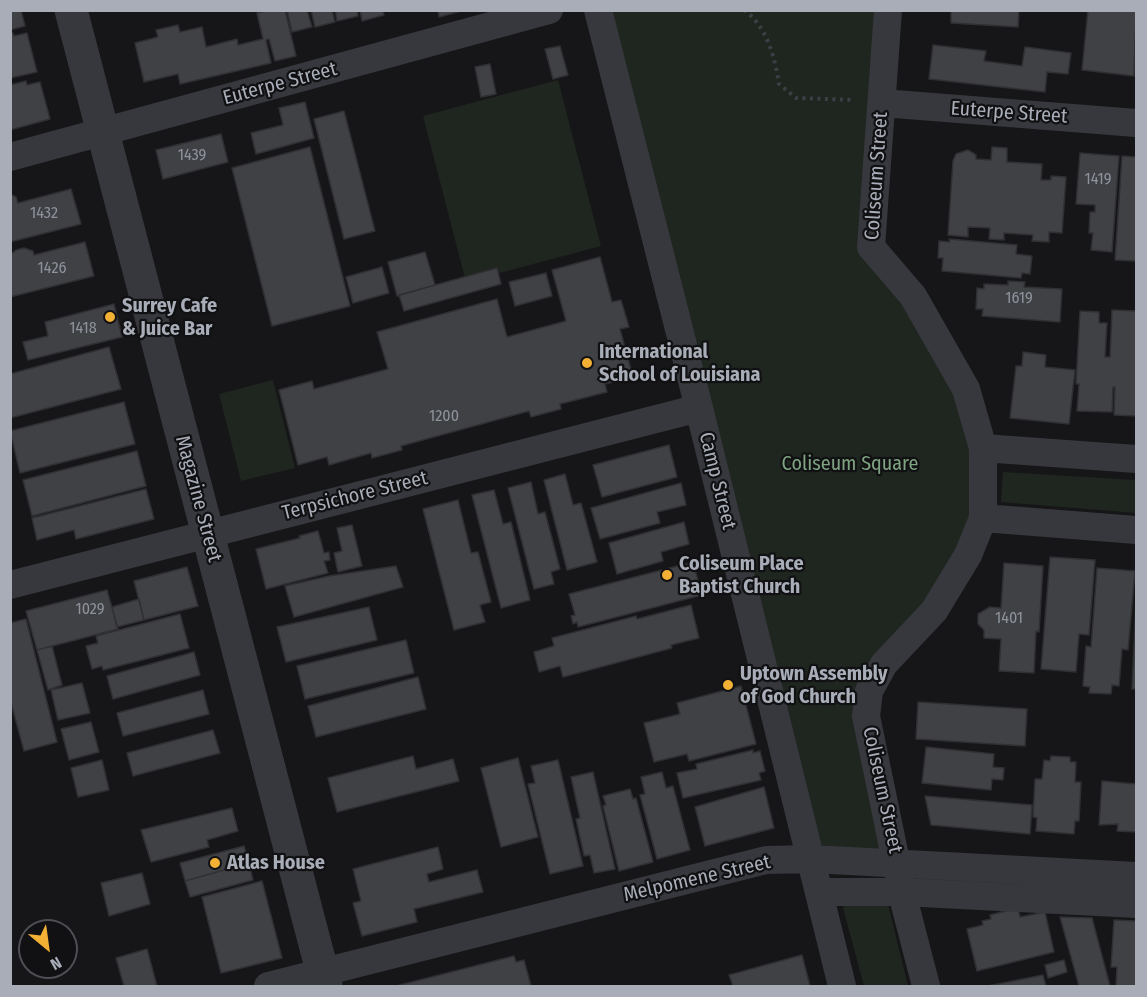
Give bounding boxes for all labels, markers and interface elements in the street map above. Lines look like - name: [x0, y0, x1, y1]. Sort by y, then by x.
- street label: Euterpe Street: [220, 57, 340, 111]
- street label: Euterpe Street: [950, 97, 1068, 129]
- street label: Coliseum Street: [861, 111, 893, 241]
- house number: 1439: [178, 146, 206, 166]
- house number: 1419: [1084, 170, 1112, 190]
- house number: 1432: [30, 204, 58, 224]
- house number: 1426: [38, 259, 66, 279]
- house number: 1619: [1005, 289, 1033, 309]
- place label: Surrey Cafe & Juice Bar: [122, 294, 217, 341]
- marker: Surrey Cafe & Juice Bar: [103, 310, 117, 324]
- house number: 1418: [69, 319, 97, 339]
- place label: International School of Louisiana: [599, 340, 760, 387]
- marker: International School of Louisiana: [580, 356, 594, 370]
- house number: 1200: [429, 407, 459, 427]
- street label: Camp Street: [693, 430, 741, 532]
- street label: Magazine Street: [170, 433, 226, 565]
- park label: Coliseum Square: [782, 452, 918, 476]
- street label: Terpsichore Street: [280, 466, 430, 526]
- place label: Coliseum Place Baptist Church: [679, 552, 804, 599]
- marker: Coliseum Place Baptist Church: [660, 568, 674, 582]
- house number: 1029: [75, 600, 105, 620]
- house number: 1401: [995, 609, 1023, 629]
- place label: Uptown Assembly of God Church: [740, 662, 888, 709]
- marker: Uptown Assembly of God Church: [721, 678, 735, 692]
- street label: Coliseum Street: [857, 725, 907, 855]
- street label: Melpomene Street: [621, 850, 773, 908]
- place label: Atlas House: [227, 851, 325, 875]
- marker: Atlas House: [208, 856, 222, 870]
- north arrow: [18, 919, 78, 979]
- text: N: [47, 953, 65, 974]

